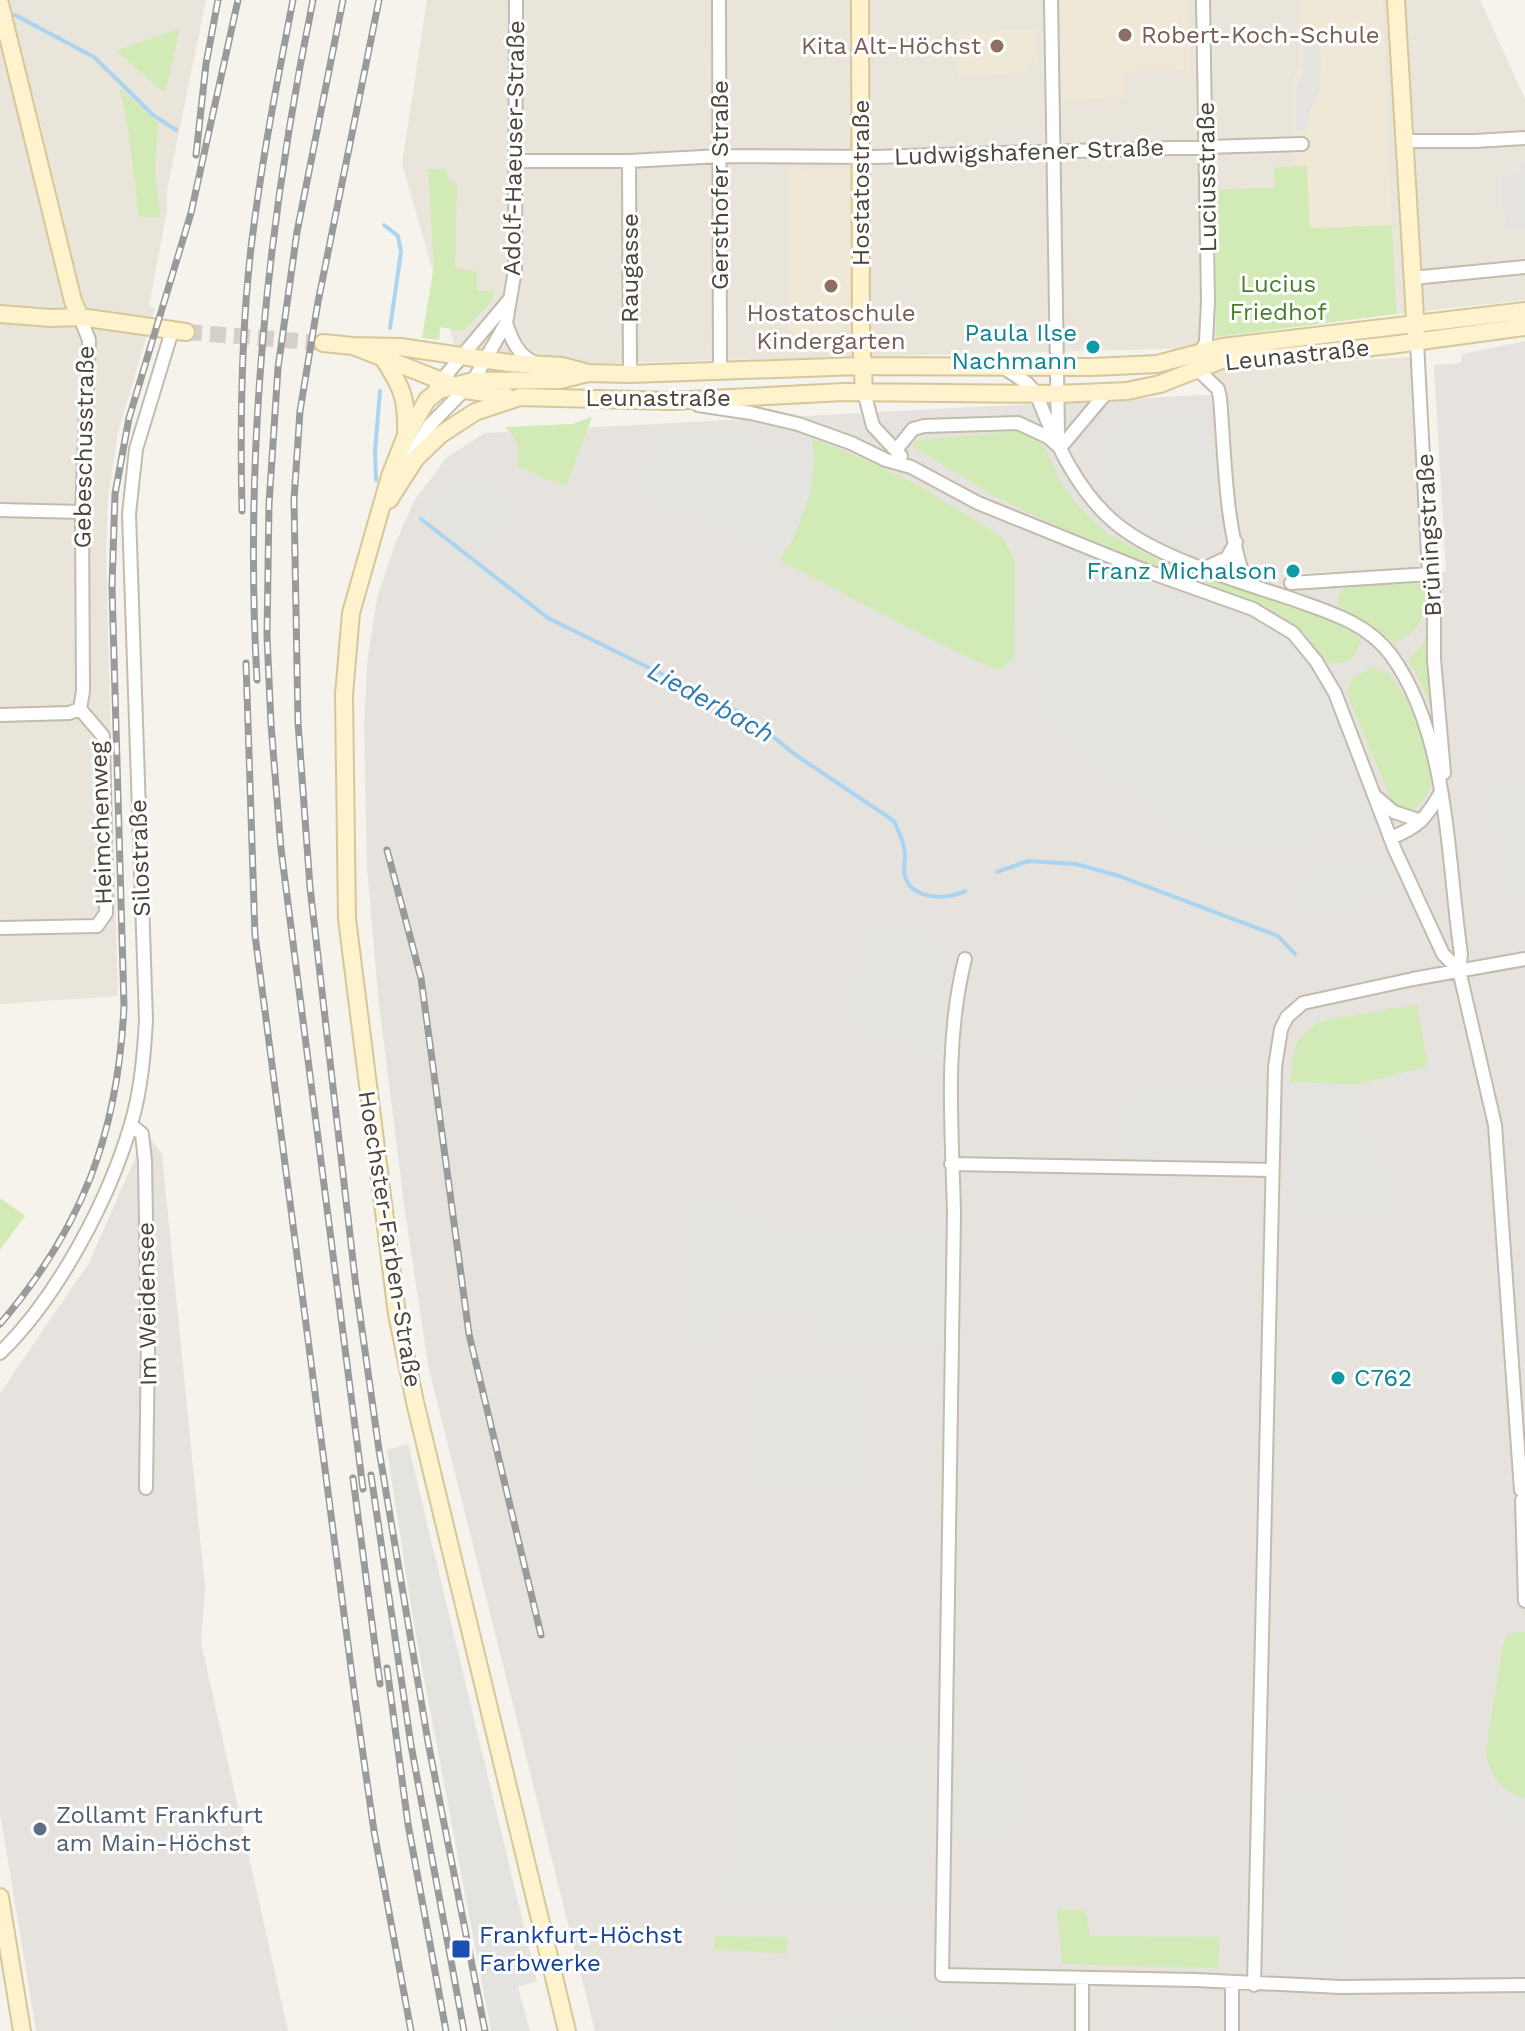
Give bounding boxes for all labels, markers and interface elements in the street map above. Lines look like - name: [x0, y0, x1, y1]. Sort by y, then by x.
- street label: Adolf-Haeuser-Straße: [498, 20, 530, 276]
- place label: Robert-Koch-Schule: [1141, 21, 1380, 49]
- marker: Robert-Koch-Schule: [1116, 26, 1134, 44]
- place label: Kita Alt-Höchst: [801, 32, 981, 60]
- marker: Kita Alt-Höchst: [988, 37, 1006, 55]
- street label: Gersthofer Straße: [706, 80, 734, 290]
- street label: Hostatostraße: [847, 100, 875, 266]
- street label: Luciusstraße: [1192, 101, 1222, 253]
- street label: Ludwigshafener Straße: [893, 133, 1165, 171]
- street label: Raugasse: [616, 213, 644, 323]
- park label: Lucius Friedhof: [1229, 270, 1327, 326]
- marker: Hostatoschule Kindergarten: [822, 277, 840, 295]
- place label: Hostatoschule Kindergarten: [746, 299, 916, 355]
- place label: Paula Ilse Nachmann: [951, 319, 1077, 375]
- street label: Leunastraße: [1223, 333, 1371, 377]
- marker: Paula Ilse Nachmann: [1084, 338, 1102, 356]
- street label: Gebeschusstraße: [68, 345, 100, 549]
- street label: Leunastraße: [585, 384, 731, 412]
- street label: Brüningstraße: [1411, 453, 1447, 617]
- place label: Franz Michalson: [1086, 557, 1277, 585]
- marker: Franz Michalson: [1284, 562, 1302, 580]
- water label: Liederbach: [643, 655, 779, 749]
- street label: Heimchenweg: [84, 741, 118, 905]
- street label: Silostraße: [124, 799, 156, 917]
- street label: Hoechster-Farben-Straße: [353, 1089, 427, 1389]
- street label: Im Weidensee: [132, 1222, 162, 1386]
- place label: C762: [1354, 1364, 1412, 1392]
- marker: C762: [1329, 1369, 1347, 1387]
- place label: Zollamt Frankfurt am Main-Höchst: [56, 1801, 263, 1857]
- marker: Zollamt Frankfurt am Main-Höchst: [31, 1820, 49, 1838]
- place label: Frankfurt-Höchst Farbwerke: [479, 1921, 682, 1977]
- marker: Frankfurt-Höchst Farbwerke: [450, 1938, 472, 1960]

